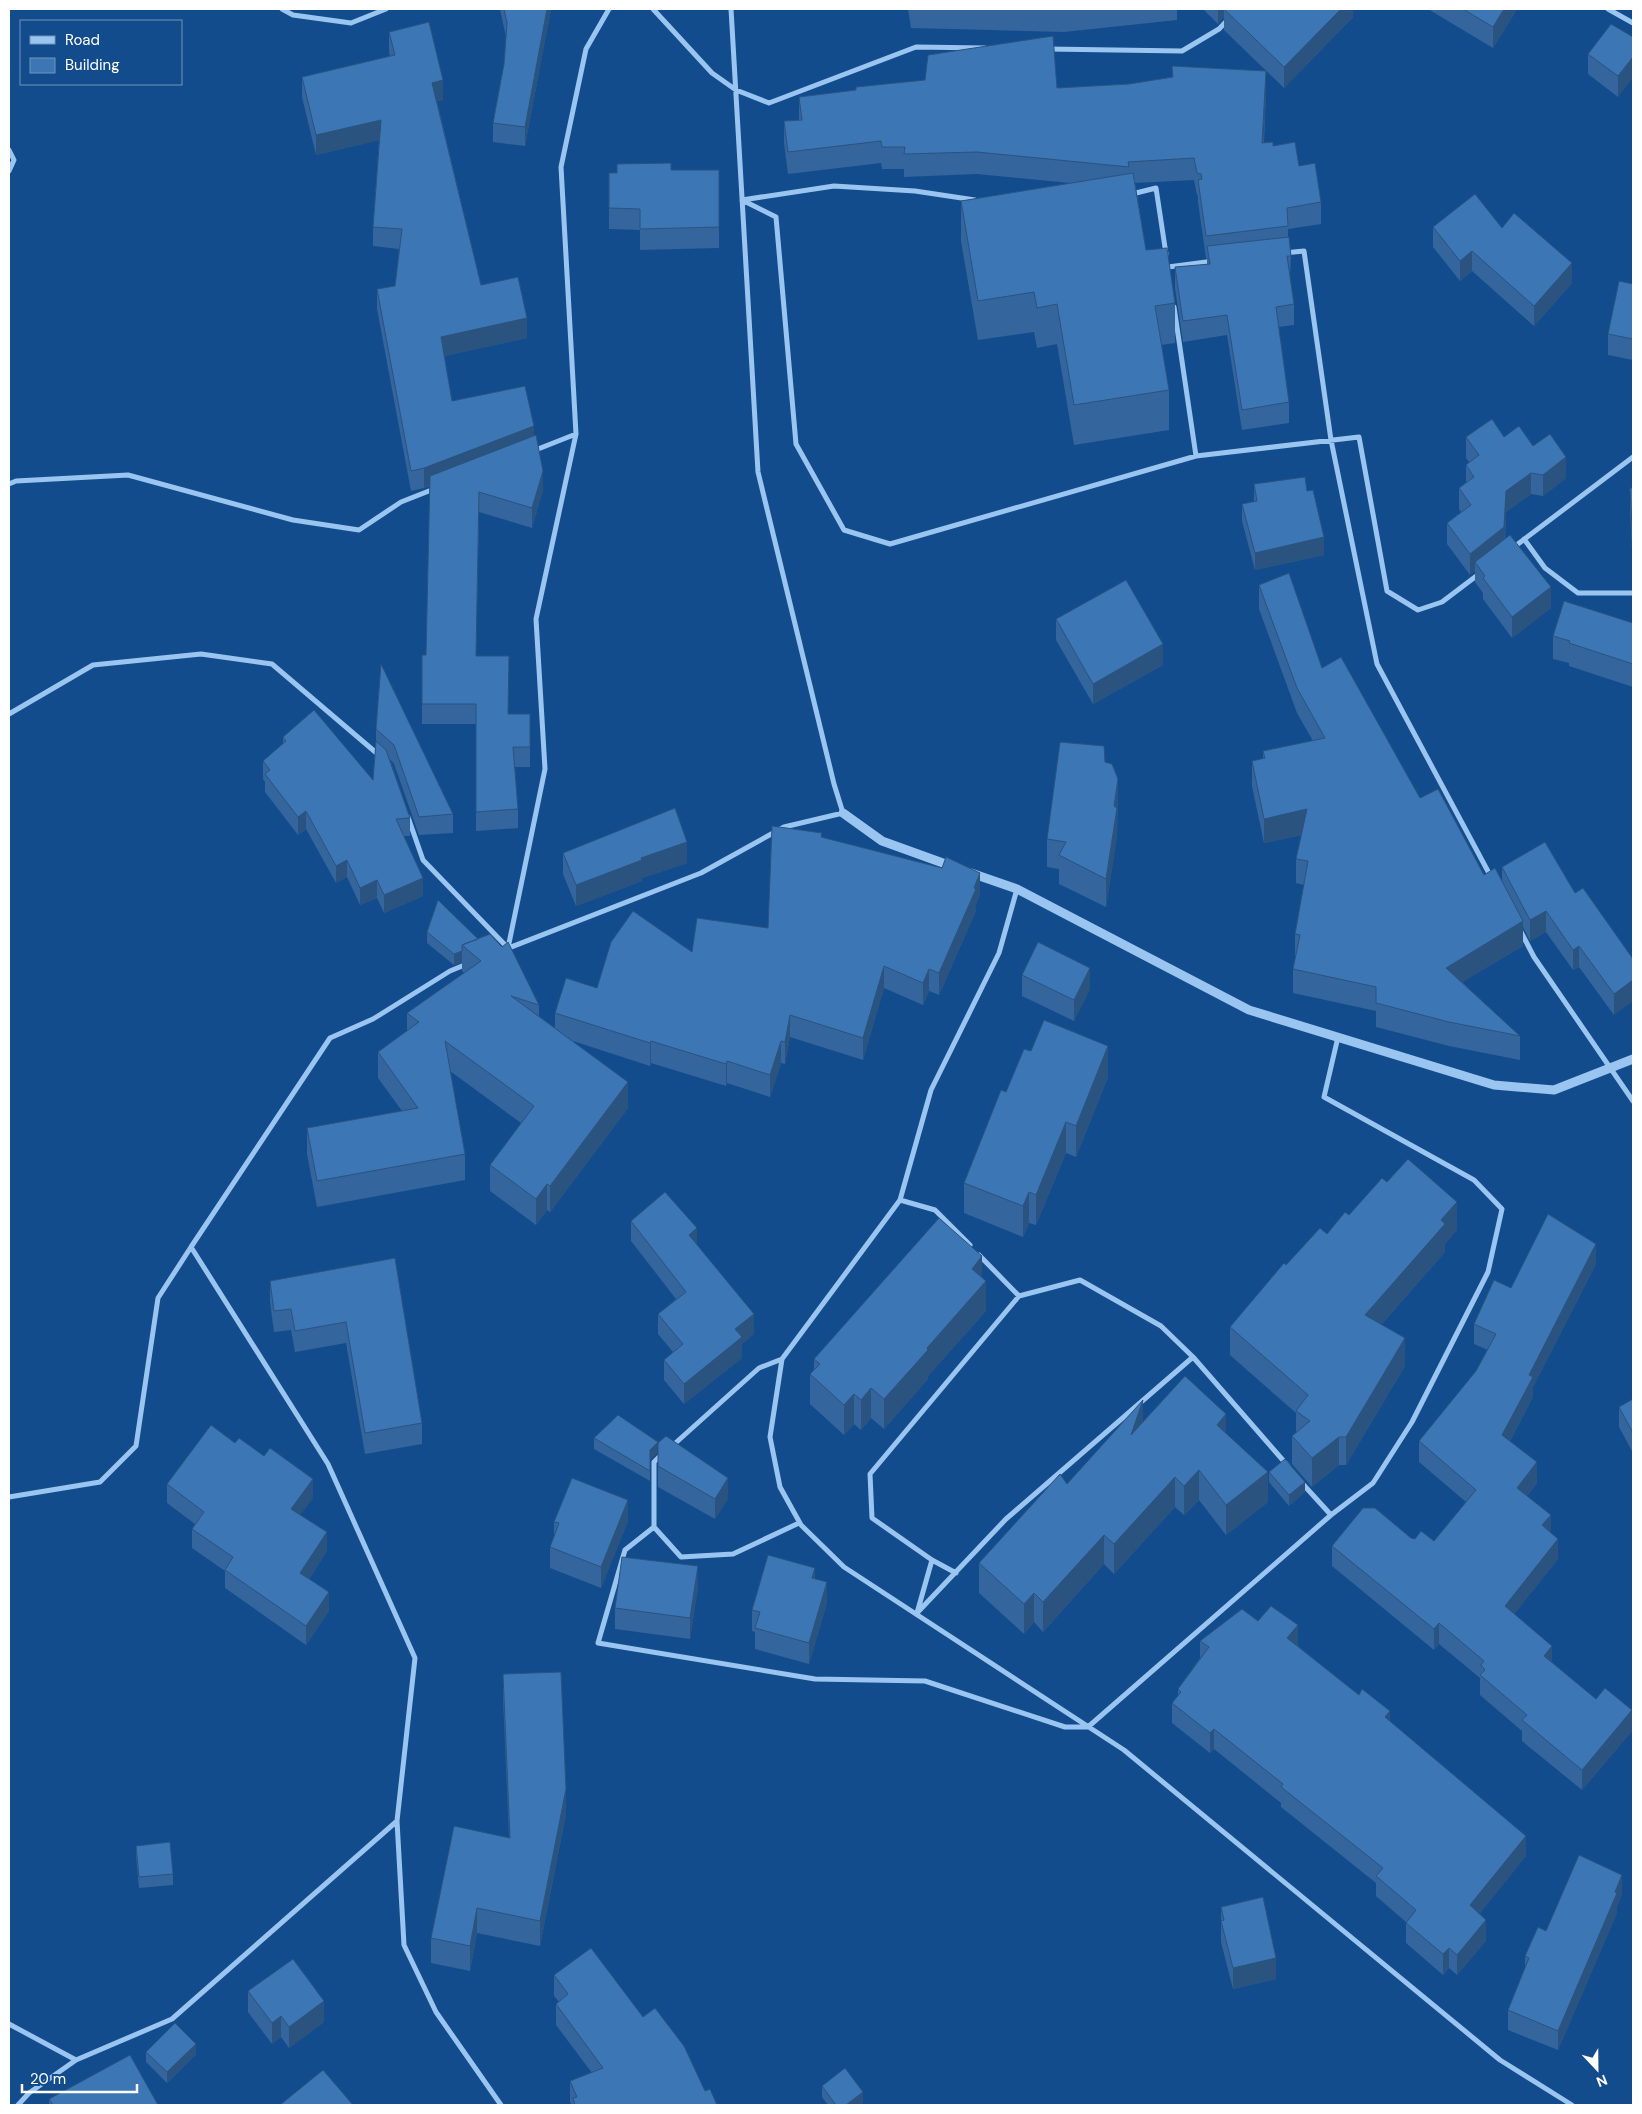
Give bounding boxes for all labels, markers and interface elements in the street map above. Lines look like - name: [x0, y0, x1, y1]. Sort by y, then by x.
- legend: [20, 20, 182, 85]
- text: Road: [65, 30, 100, 50]
- text: Building: [65, 55, 120, 75]
- north arrow: [1572, 2044, 1622, 2094]
- scale bar: [22, 2062, 138, 2094]
- text: 20 m: [30, 2069, 66, 2089]
- text: N: [1594, 2071, 1610, 2091]

